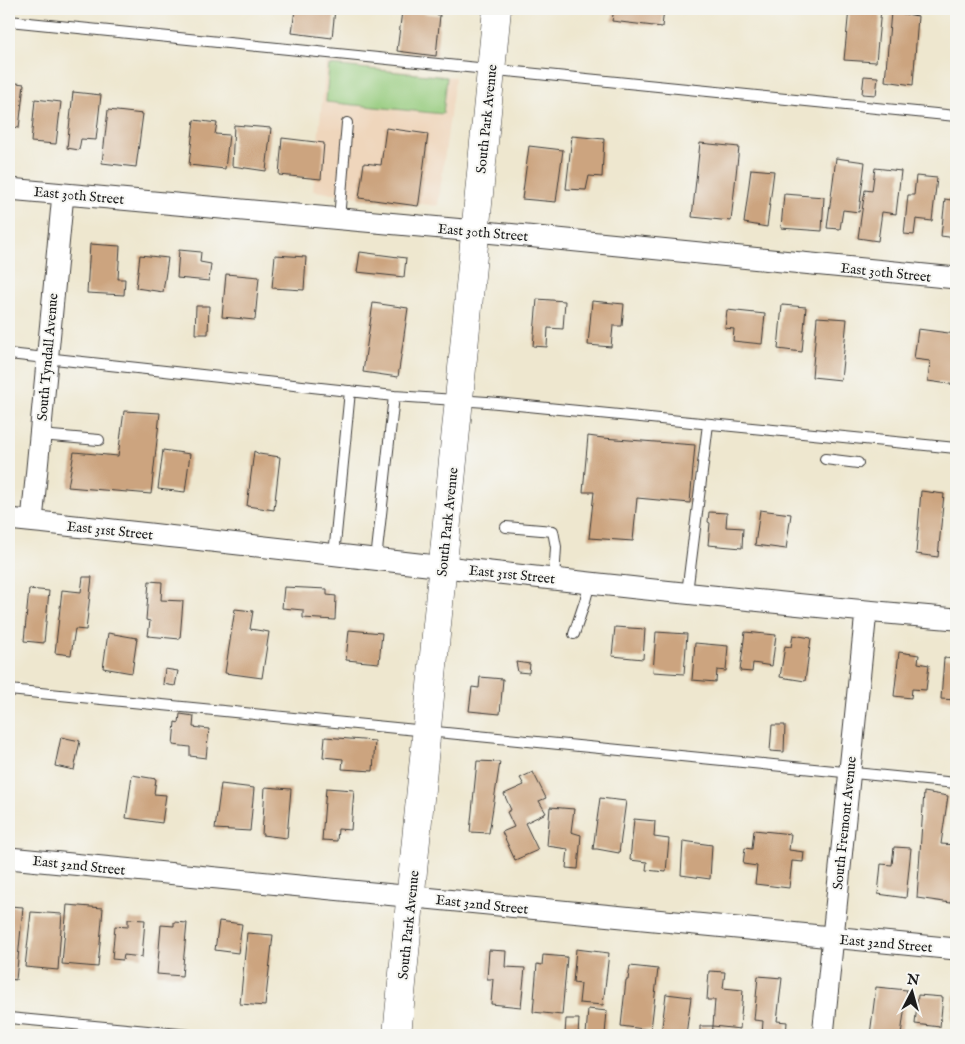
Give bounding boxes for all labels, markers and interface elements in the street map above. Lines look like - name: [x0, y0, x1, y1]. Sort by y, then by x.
- street label: South Park Avenue: [472, 63, 502, 175]
- street label: East 30th Street: [33, 183, 125, 209]
- street label: East 30th Street: [437, 220, 529, 246]
- street label: East 30th Street: [840, 259, 932, 287]
- street label: South Tyndall Avenue: [33, 292, 63, 422]
- street label: South Park Avenue: [433, 466, 463, 578]
- street label: East 31st Street: [66, 518, 154, 544]
- street label: East 31st Street: [468, 562, 556, 588]
- street label: South Fremont Avenue: [829, 755, 861, 891]
- street label: East 32nd Street: [32, 852, 126, 880]
- street label: South Park Avenue: [394, 869, 424, 981]
- street label: East 32nd Street: [435, 891, 529, 919]
- street label: East 32nd Street: [839, 931, 933, 957]
- north arrow: [888, 966, 938, 1016]
- text: N: [905, 970, 920, 990]

